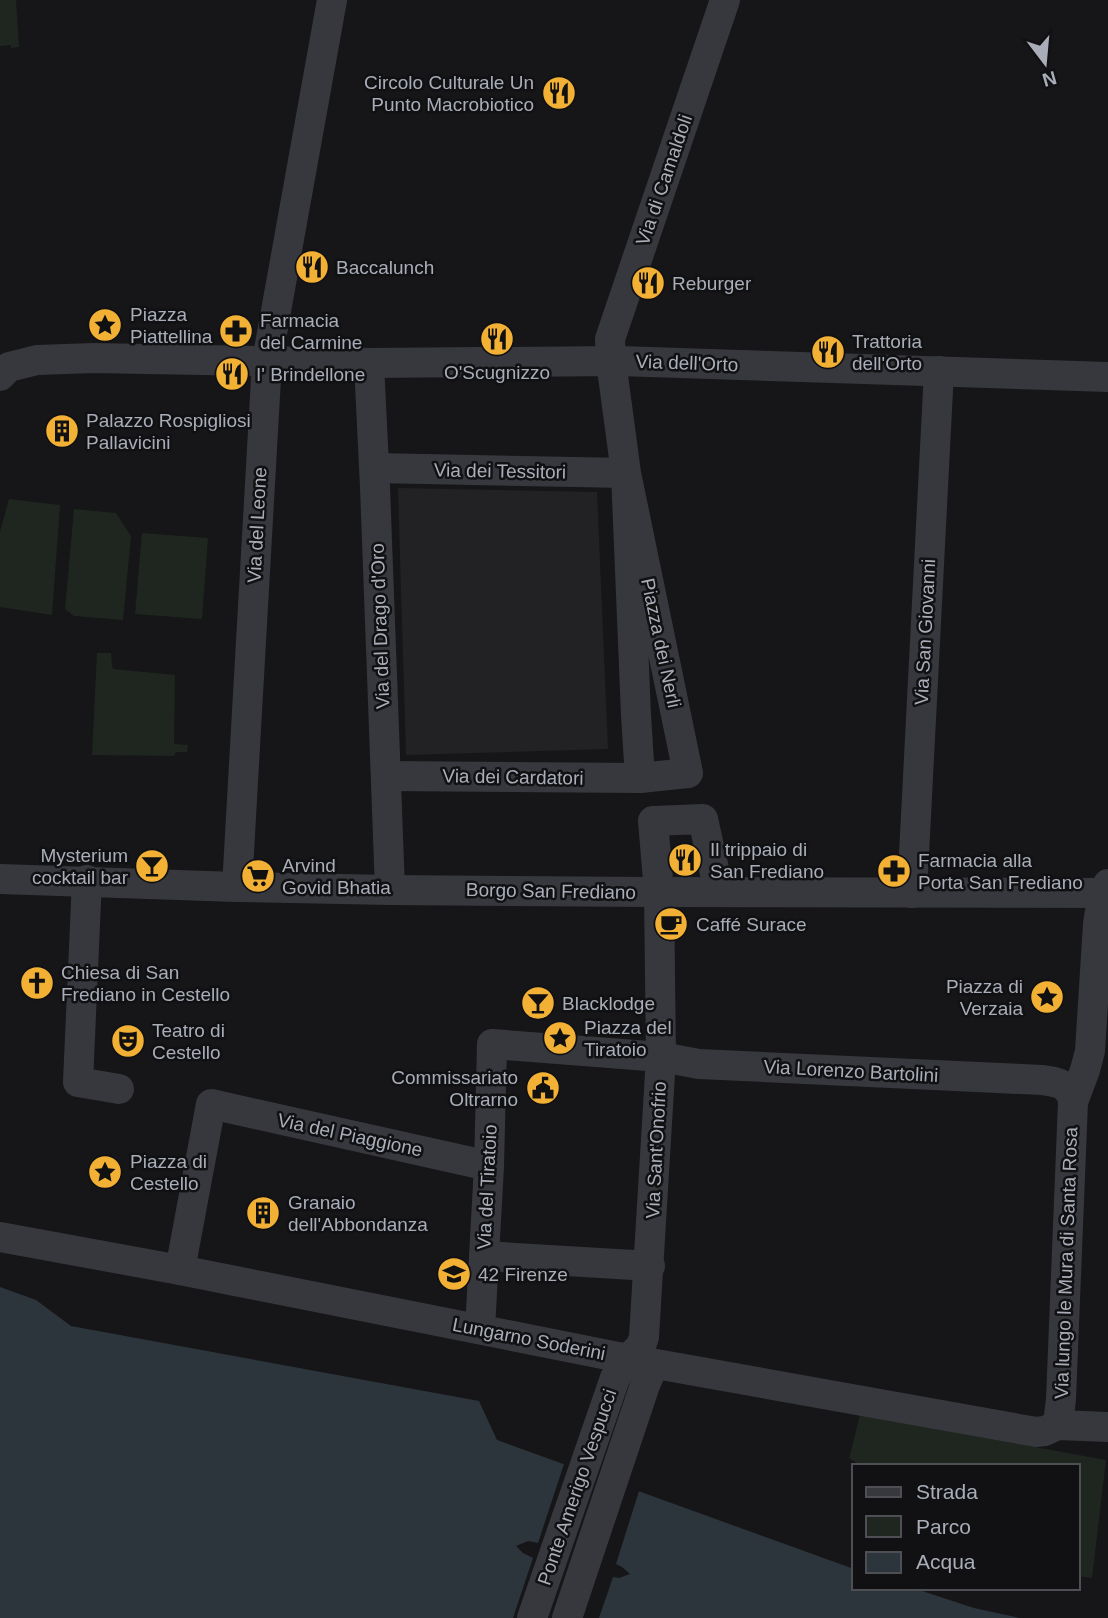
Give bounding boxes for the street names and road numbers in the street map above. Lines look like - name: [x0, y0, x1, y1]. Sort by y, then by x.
- street label: Via di Camaldoli: [632, 112, 696, 248]
- street label: Via dell'Orto: [635, 351, 739, 375]
- street label: Via dei Tessitori: [434, 459, 566, 483]
- street label: Via del Leone: [243, 467, 271, 583]
- street label: Via del Drago d'Oro: [367, 543, 393, 709]
- street label: Via San Giovanni: [911, 558, 939, 706]
- street label: Piazza dei Nerli: [637, 576, 685, 710]
- street label: Via dei Cardatori: [442, 765, 584, 789]
- street label: Borgo San Frediano: [466, 879, 636, 903]
- street label: Via Lorenzo Bartolini: [763, 1056, 939, 1086]
- street label: Via Sant'Onofrio: [642, 1081, 670, 1219]
- street label: Via del Piaggione: [276, 1109, 424, 1161]
- street label: Via del Tiratoio: [473, 1124, 501, 1250]
- street label: Via lungo le Mura di Santa Rosa: [1051, 1126, 1081, 1399]
- street label: Lungarno Soderini: [451, 1314, 607, 1364]
- street label: Ponte Amerigo Vespucci: [534, 1386, 620, 1588]

